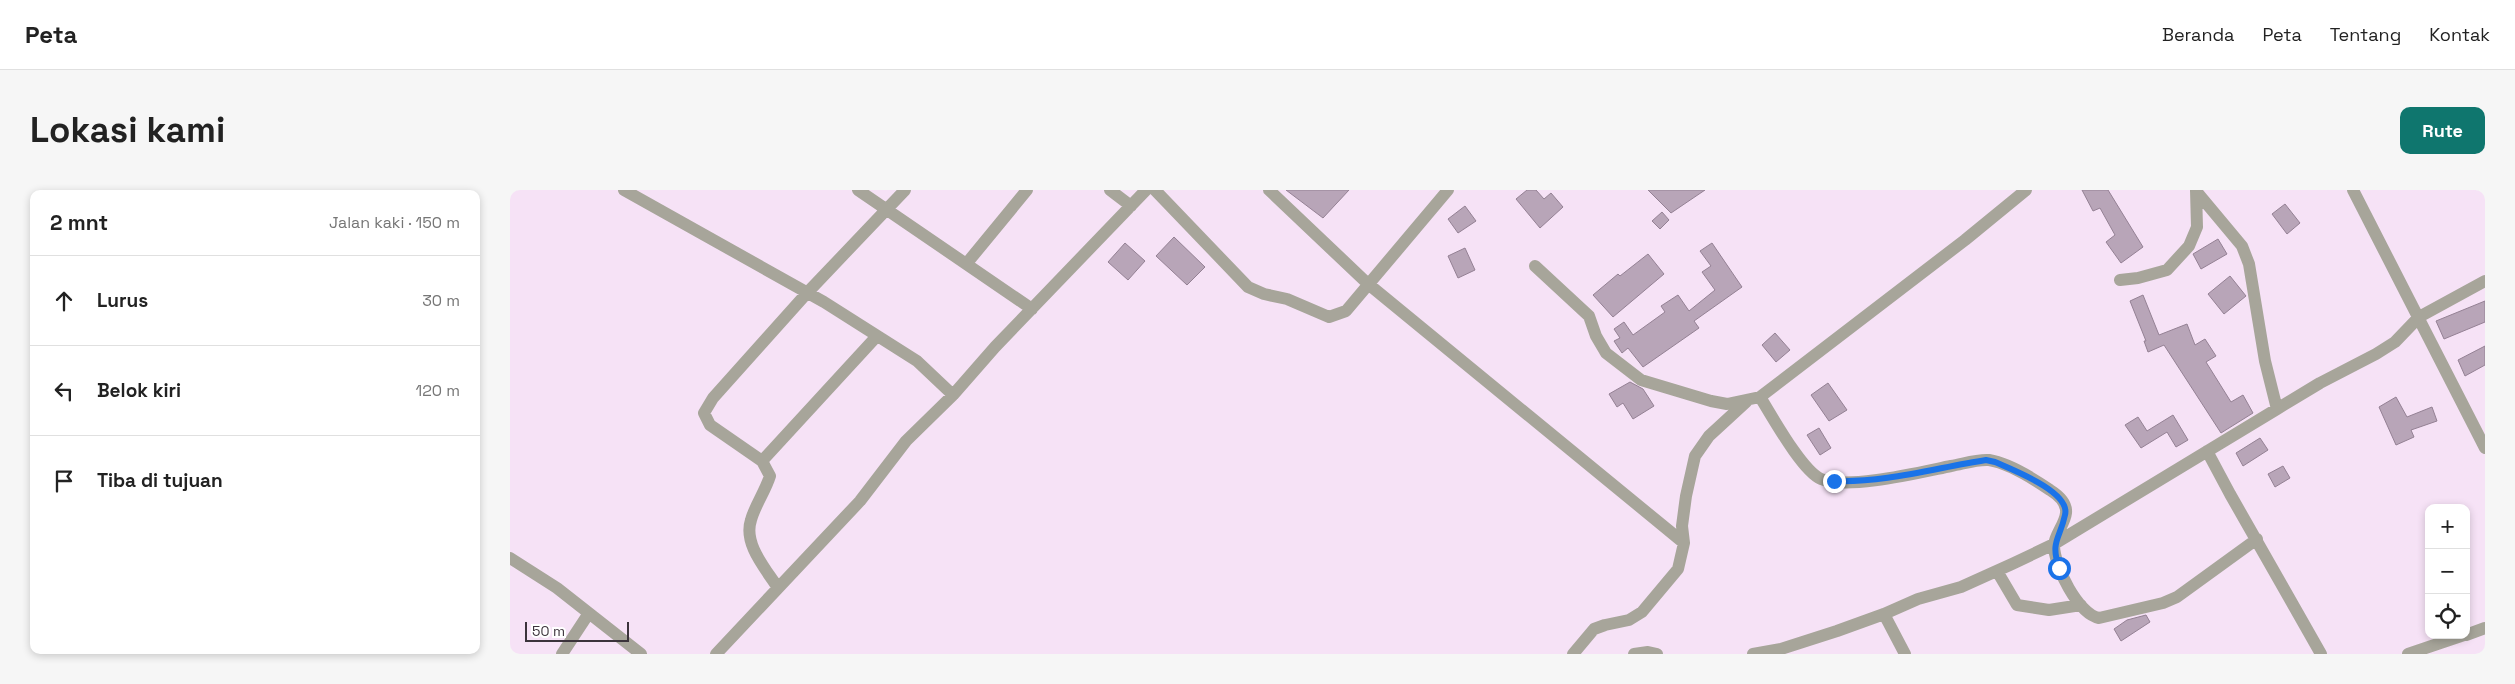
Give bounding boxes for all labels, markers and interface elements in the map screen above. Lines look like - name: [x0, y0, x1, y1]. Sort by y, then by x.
- text: Peta: [25, 19, 78, 50]
- text: Beranda: [2162, 23, 2234, 46]
- text: Peta: [2262, 23, 2302, 46]
- text: Tentang: [2330, 23, 2401, 46]
- text: Kontak: [2429, 23, 2490, 46]
- button: Rute: [2400, 107, 2485, 154]
- text: Lokasi kami: [30, 108, 225, 152]
- text: 2 mnt: [50, 209, 108, 236]
- text: Jalan kaki · 150 m: [329, 212, 460, 233]
- icon: ahead: [50, 287, 78, 315]
- text: Lurus: [97, 288, 148, 313]
- text: 30 m: [422, 290, 460, 311]
- icon: left: [50, 377, 78, 405]
- text: Belok kiri: [97, 378, 181, 403]
- text: 120 m: [416, 380, 460, 401]
- icon: arrive: [50, 467, 78, 495]
- text: Tiba di tujuan: [97, 468, 223, 493]
- route end: [1823, 470, 1846, 493]
- map controls: [2425, 504, 2470, 639]
- button: +: [2425, 504, 2470, 549]
- button: −: [2425, 549, 2470, 594]
- route start: [2048, 557, 2071, 580]
- button: locate: [2425, 594, 2470, 639]
- scale bar: [525, 619, 629, 642]
- text: 50 m: [532, 622, 565, 640]

